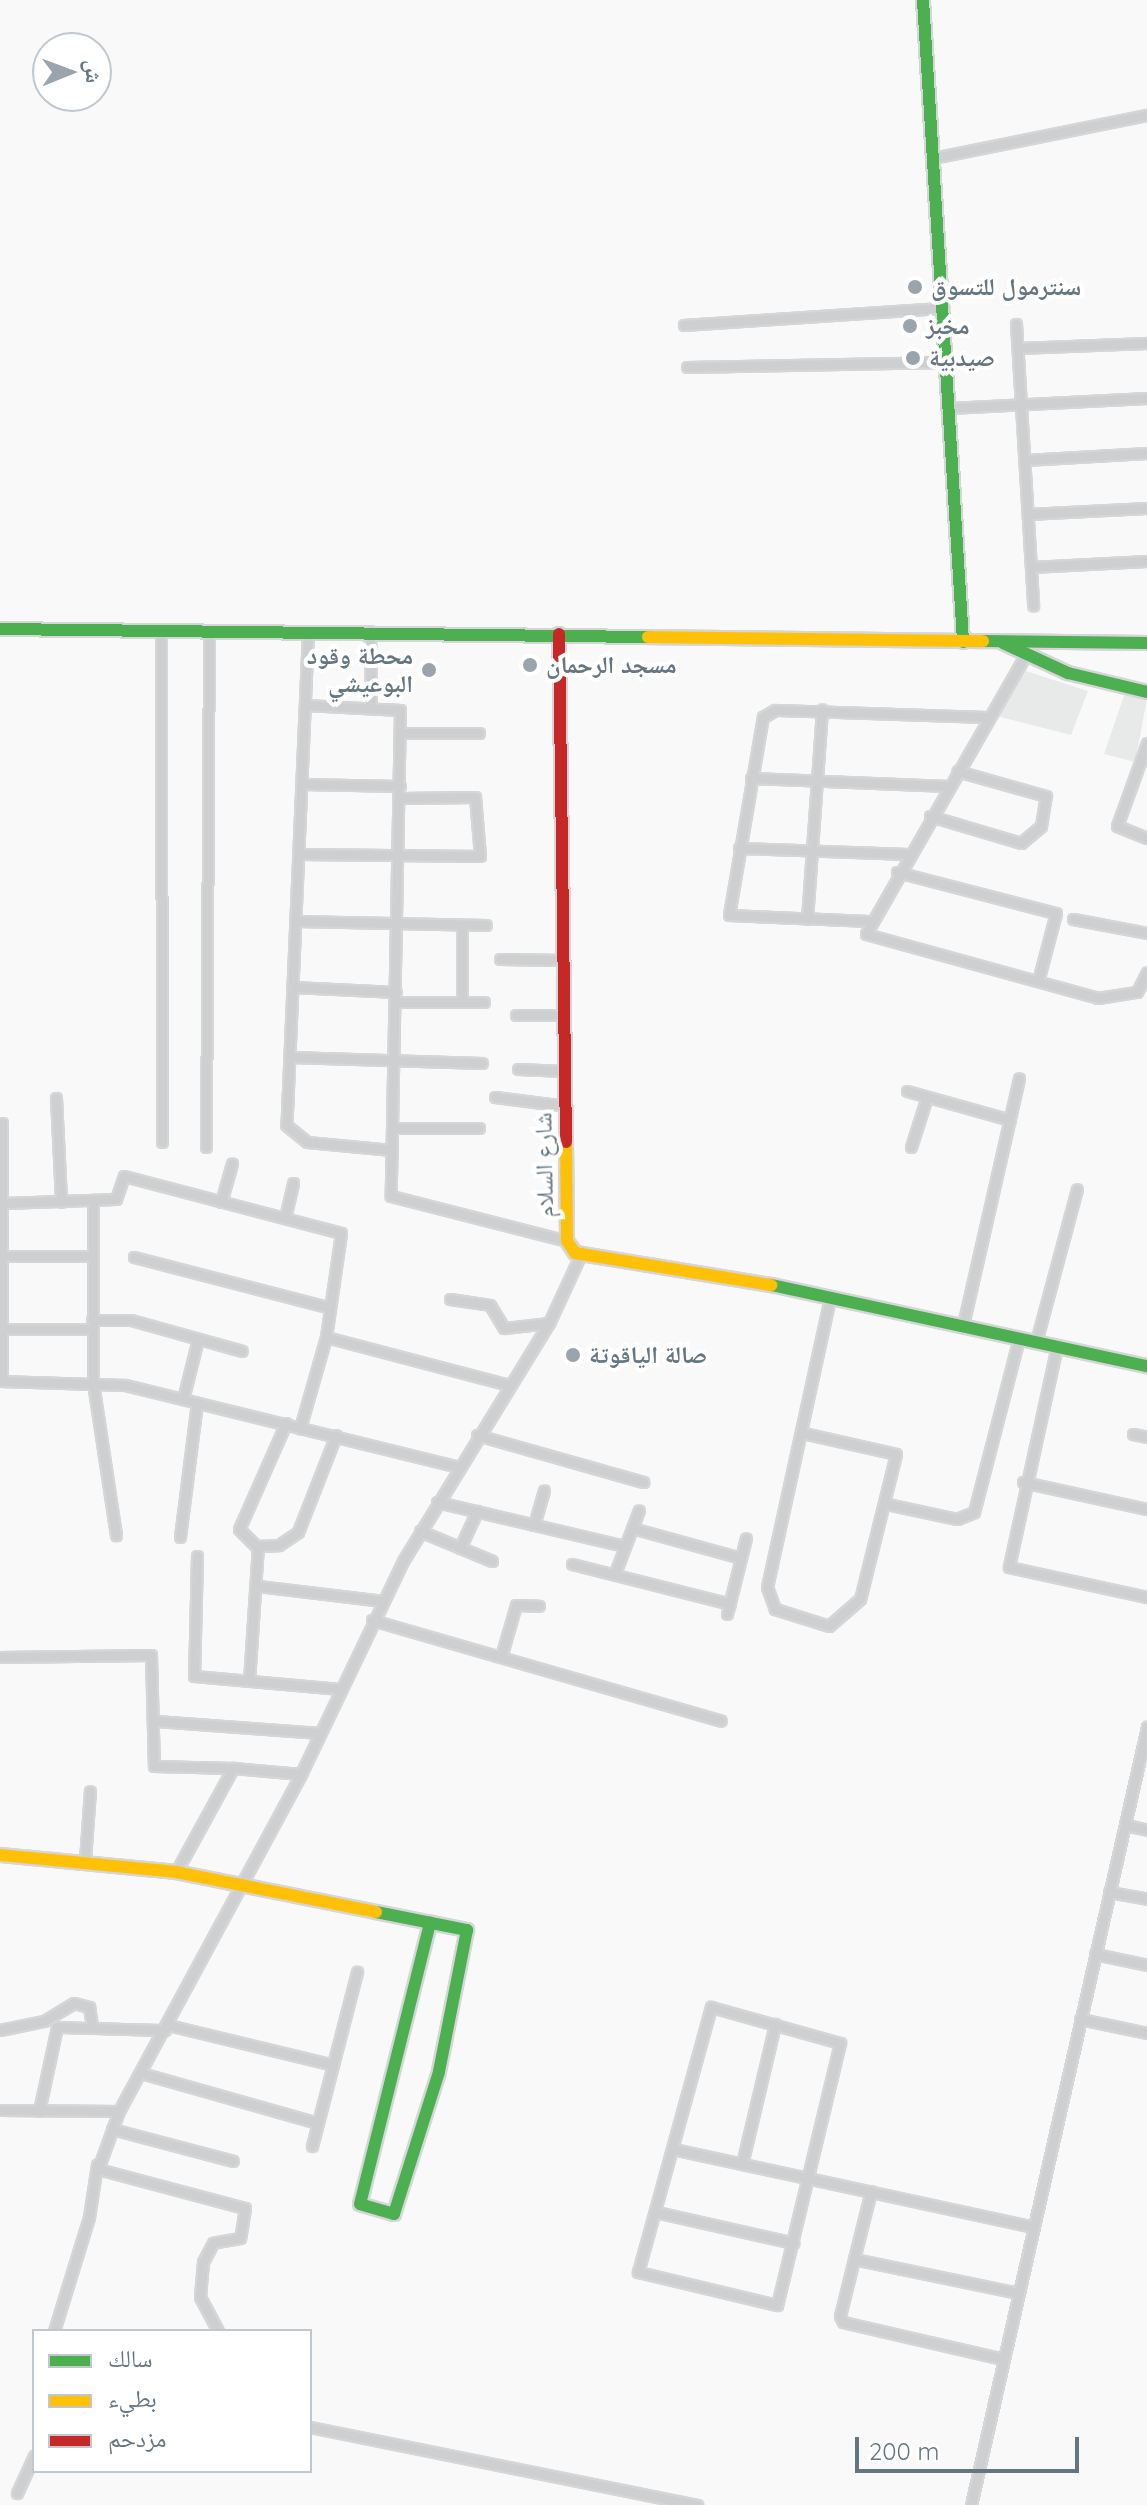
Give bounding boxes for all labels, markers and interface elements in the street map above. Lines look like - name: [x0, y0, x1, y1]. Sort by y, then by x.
- north arrow: [32, 32, 112, 112]
- text: ش: [80, 60, 108, 84]
- place label: سنترمول للتسوق: [931, 273, 1081, 301]
- marker: سنترمول للتسوق: [906, 278, 924, 296]
- place label: مخبز: [926, 312, 970, 340]
- marker: مخبز: [901, 317, 919, 335]
- place label: صيدبية: [929, 344, 995, 372]
- marker: صيدبية: [904, 349, 922, 367]
- place label: محطة وقود البوعيشي: [307, 642, 413, 698]
- place label: مسجد الرحمان: [546, 651, 677, 679]
- marker: مسجد الرحمان: [521, 656, 539, 674]
- marker: محطة وقود البوعيشي: [420, 661, 438, 679]
- street label: شارع السلام: [529, 1112, 559, 1218]
- place label: صالة الياقوتة: [589, 1341, 707, 1369]
- marker: صالة الياقوتة: [564, 1346, 582, 1364]
- legend: [32, 2329, 312, 2473]
- text: سالك: [108, 2343, 153, 2373]
- text: بطيء: [108, 2383, 157, 2413]
- scale bar: [859, 2421, 1083, 2471]
- text: مزدحم: [108, 2423, 167, 2453]
- text: 200 m: [869, 2436, 939, 2466]

